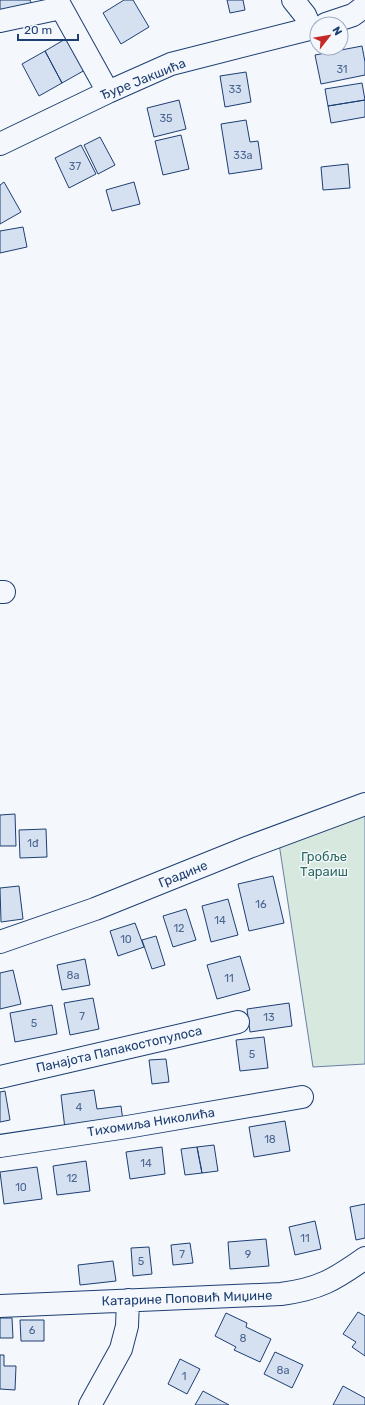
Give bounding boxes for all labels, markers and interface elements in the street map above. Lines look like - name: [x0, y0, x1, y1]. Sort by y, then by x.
- scale bar: [18, 16, 78, 42]
- north arrow: [309, 16, 349, 56]
- text: 20 m: [24, 23, 52, 37]
- text: N: [330, 24, 345, 38]
- street label: Ђуре Јакшића: [98, 55, 188, 103]
- house number: 31: [336, 63, 348, 76]
- house number: 33: [228, 83, 242, 96]
- house number: 35: [159, 112, 173, 125]
- house number: 33a: [233, 149, 253, 162]
- house number: 37: [69, 160, 81, 173]
- house number: 1đ: [27, 837, 39, 850]
- park label: Гробље Тараиш: [300, 849, 348, 879]
- street label: Градине: [156, 857, 210, 891]
- house number: 16: [255, 898, 267, 911]
- house number: 14: [214, 914, 226, 927]
- house number: 12: [173, 922, 185, 935]
- house number: 10: [120, 933, 132, 946]
- house number: 8a: [66, 969, 80, 982]
- house number: 11: [224, 972, 234, 985]
- house number: 7: [79, 1010, 85, 1023]
- house number: 13: [263, 1011, 275, 1024]
- house number: 5: [31, 1017, 38, 1030]
- street label: Панајота Папакостопулоса: [35, 1023, 203, 1075]
- house number: 5: [249, 1048, 256, 1061]
- house number: 4: [76, 1101, 83, 1114]
- street label: Тихомиља Николића: [86, 1104, 216, 1140]
- house number: 18: [264, 1133, 276, 1146]
- house number: 14: [140, 1157, 152, 1170]
- house number: 12: [66, 1172, 78, 1185]
- house number: 10: [15, 1181, 27, 1194]
- house number: 11: [300, 1232, 310, 1245]
- house number: 7: [179, 1248, 185, 1261]
- house number: 9: [245, 1248, 251, 1261]
- house number: 5: [138, 1255, 145, 1268]
- street label: Катарине Поповић Миџине: [101, 1288, 273, 1308]
- house number: 6: [29, 1324, 36, 1337]
- house number: 8: [240, 1332, 247, 1345]
- house number: 8a: [276, 1364, 290, 1377]
- house number: 1: [182, 1370, 186, 1383]

